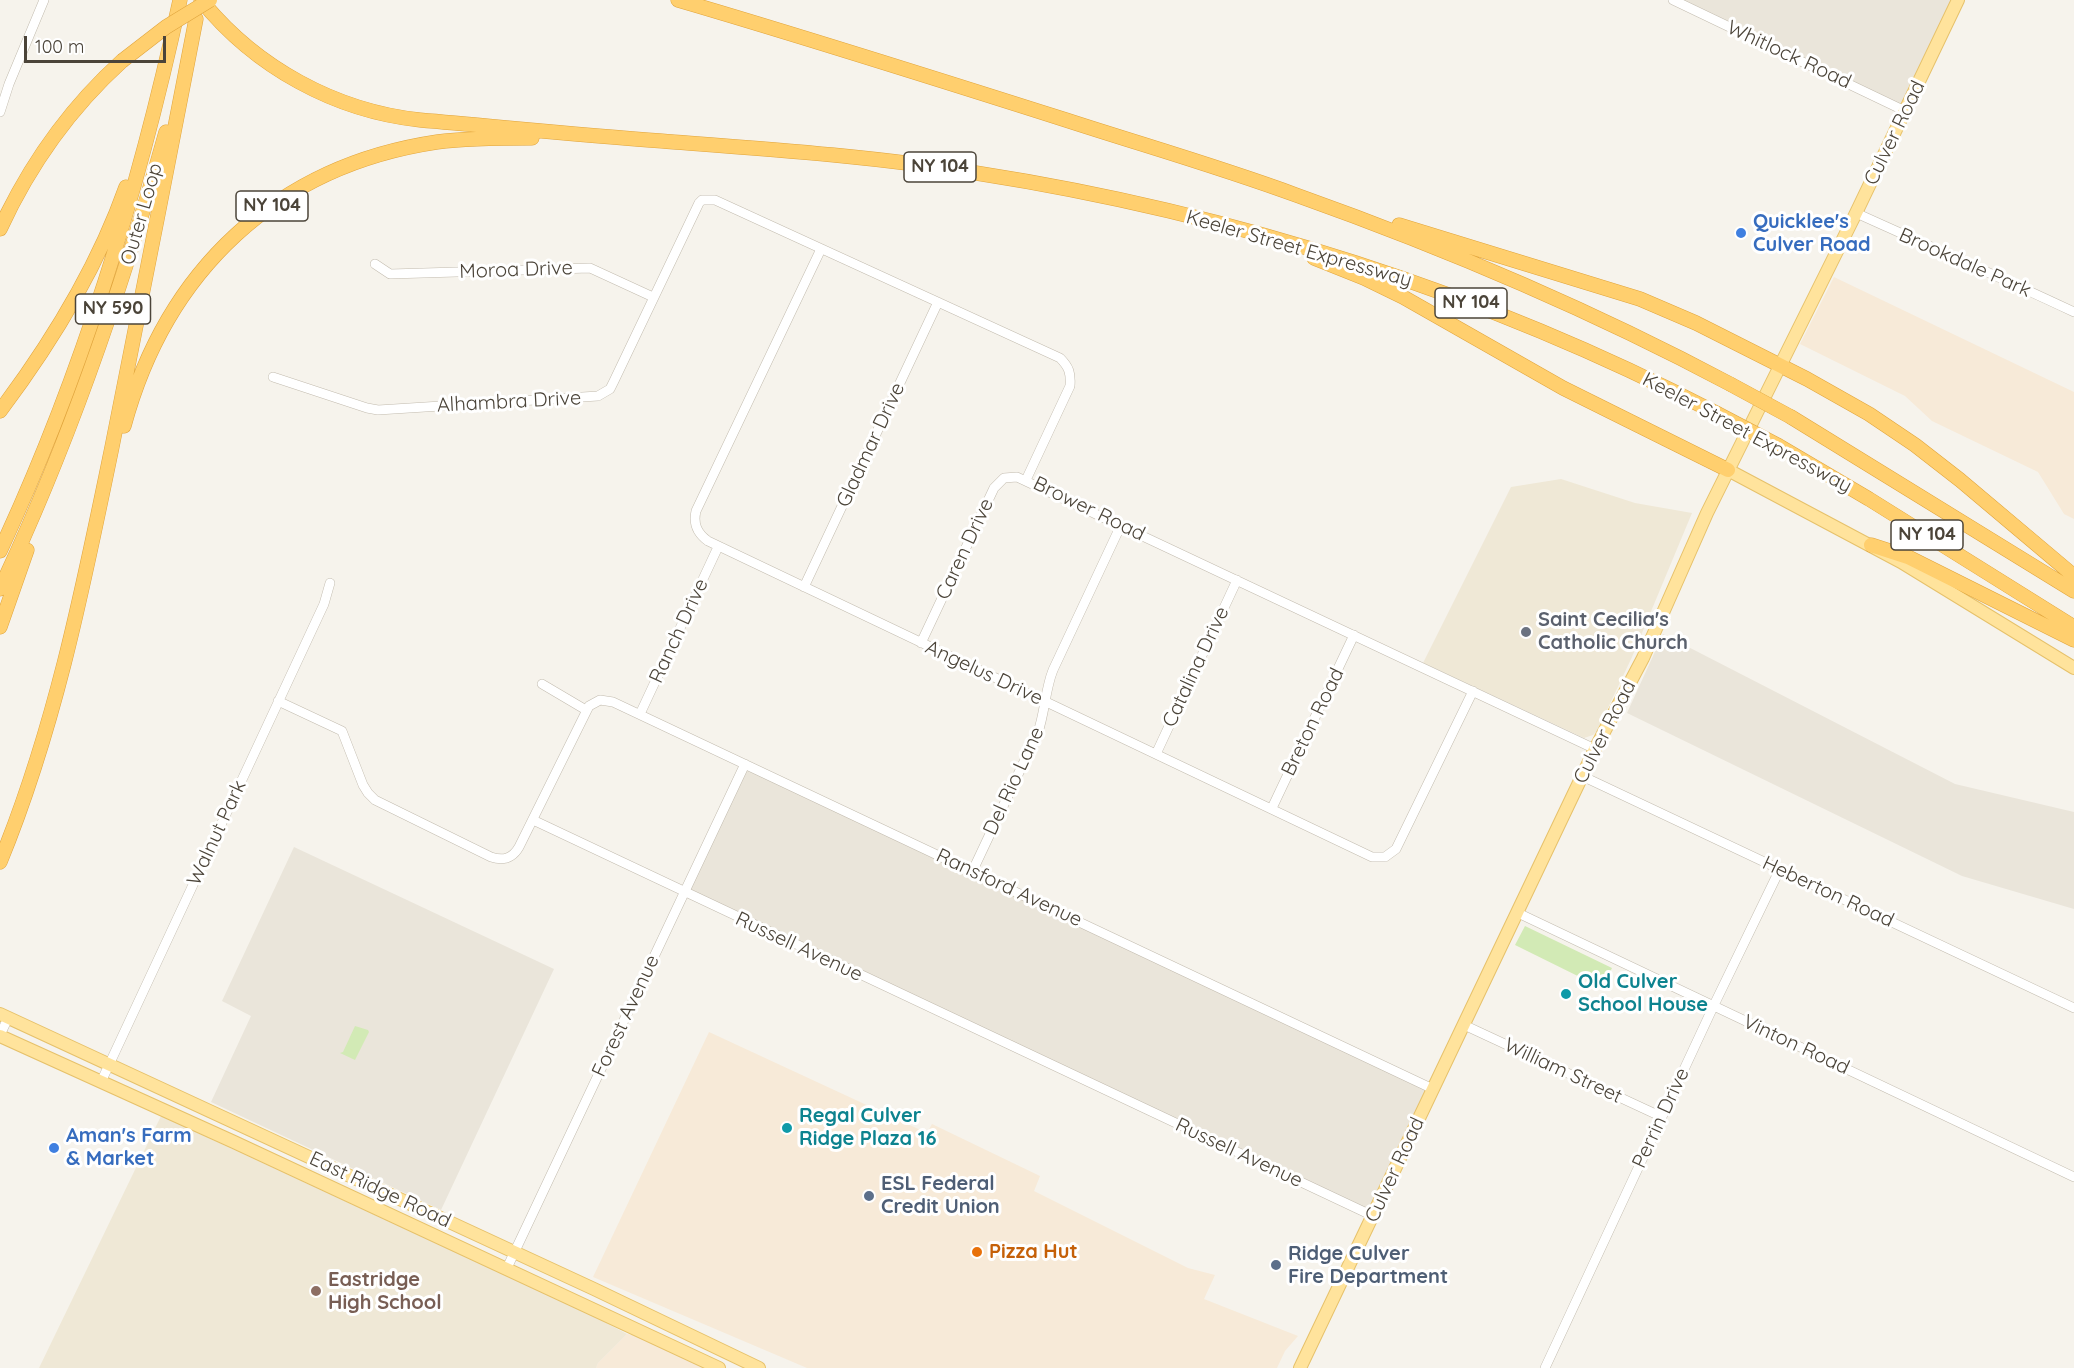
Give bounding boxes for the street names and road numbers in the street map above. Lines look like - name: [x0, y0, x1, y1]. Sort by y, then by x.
- street label: Whitlock Road: [1723, 16, 1855, 94]
- street label: Culver Road: [1859, 77, 1931, 189]
- road number: NY 104: [904, 152, 976, 182]
- street label: Outer Loop: [116, 160, 168, 268]
- road number: NY 104: [236, 191, 308, 221]
- street label: Keeler Street Expressway: [1183, 205, 1415, 293]
- street label: Brookdale Park: [1895, 223, 2035, 303]
- street label: Moroa Drive: [459, 256, 573, 284]
- road number: NY 104: [1435, 288, 1507, 318]
- road number: NY 590: [76, 294, 150, 324]
- street label: Keeler Street Expressway: [1638, 368, 1856, 498]
- street label: Gladmar Drive: [832, 379, 910, 511]
- street label: Alhambra Drive: [436, 386, 582, 418]
- street label: Brower Road: [1029, 472, 1149, 546]
- street label: Caren Drive: [931, 495, 999, 603]
- road number: NY 104: [1891, 520, 1963, 550]
- street label: Ranch Drive: [644, 575, 714, 687]
- street label: Catalina Drive: [1158, 603, 1234, 731]
- street label: Angelus Drive: [921, 635, 1047, 711]
- street label: Breton Road: [1277, 664, 1349, 780]
- street label: Culver Road: [1569, 676, 1641, 788]
- street label: Del Rio Lane: [978, 723, 1050, 839]
- street label: Walnut Park: [182, 777, 252, 889]
- street label: Ransford Avenue: [932, 844, 1086, 932]
- street label: Heberton Road: [1758, 851, 1898, 933]
- street label: Russell Avenue: [732, 907, 866, 987]
- street label: Forest Avenue: [587, 951, 665, 1081]
- street label: Vinton Road: [1739, 1010, 1853, 1080]
- street label: William Street: [1500, 1033, 1626, 1109]
- street label: Perrin Drive: [1627, 1064, 1695, 1172]
- street label: Russell Avenue: [1172, 1113, 1306, 1193]
- street label: Culver Road: [1360, 1114, 1430, 1226]
- street label: East Ridge Road: [305, 1147, 455, 1233]

